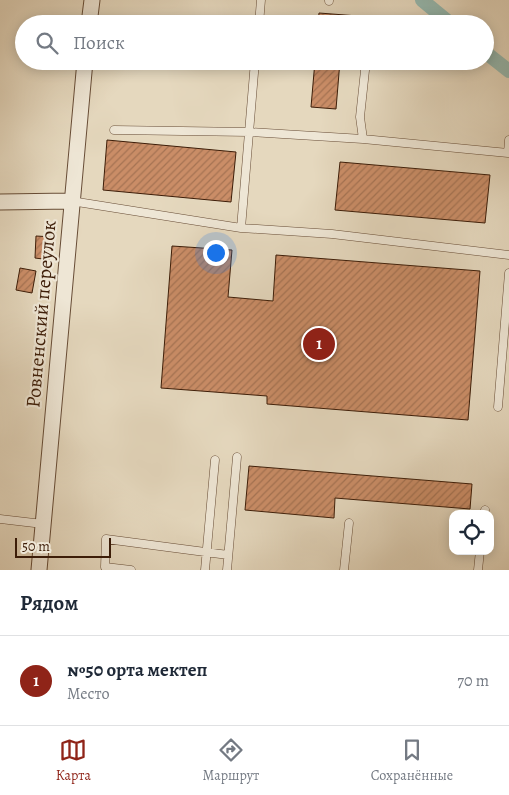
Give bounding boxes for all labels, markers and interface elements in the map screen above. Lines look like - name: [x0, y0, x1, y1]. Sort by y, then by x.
- search box: [15, 15, 494, 70]
- icon: search: [33, 29, 61, 57]
- text: Поиск: [73, 30, 125, 56]
- street label: Ровненский переулок: [19, 219, 63, 409]
- your location: [203, 240, 229, 266]
- pin: 1: [303, 325, 335, 363]
- map controls: [449, 510, 494, 555]
- button: locate: [449, 510, 494, 555]
- scale bar: [15, 535, 111, 558]
- text: 50 m: [22, 537, 50, 556]
- text: Рядом: [20, 589, 78, 617]
- text: №50 орта мектеп: [67, 657, 208, 683]
- text: 1: [33, 670, 39, 692]
- text: 70 m: [457, 670, 489, 692]
- text: Место: [67, 683, 110, 705]
- tab: Карта: [56, 736, 91, 785]
- tab: Маршрут: [203, 736, 259, 785]
- tab: Сохранённые: [371, 736, 453, 785]

